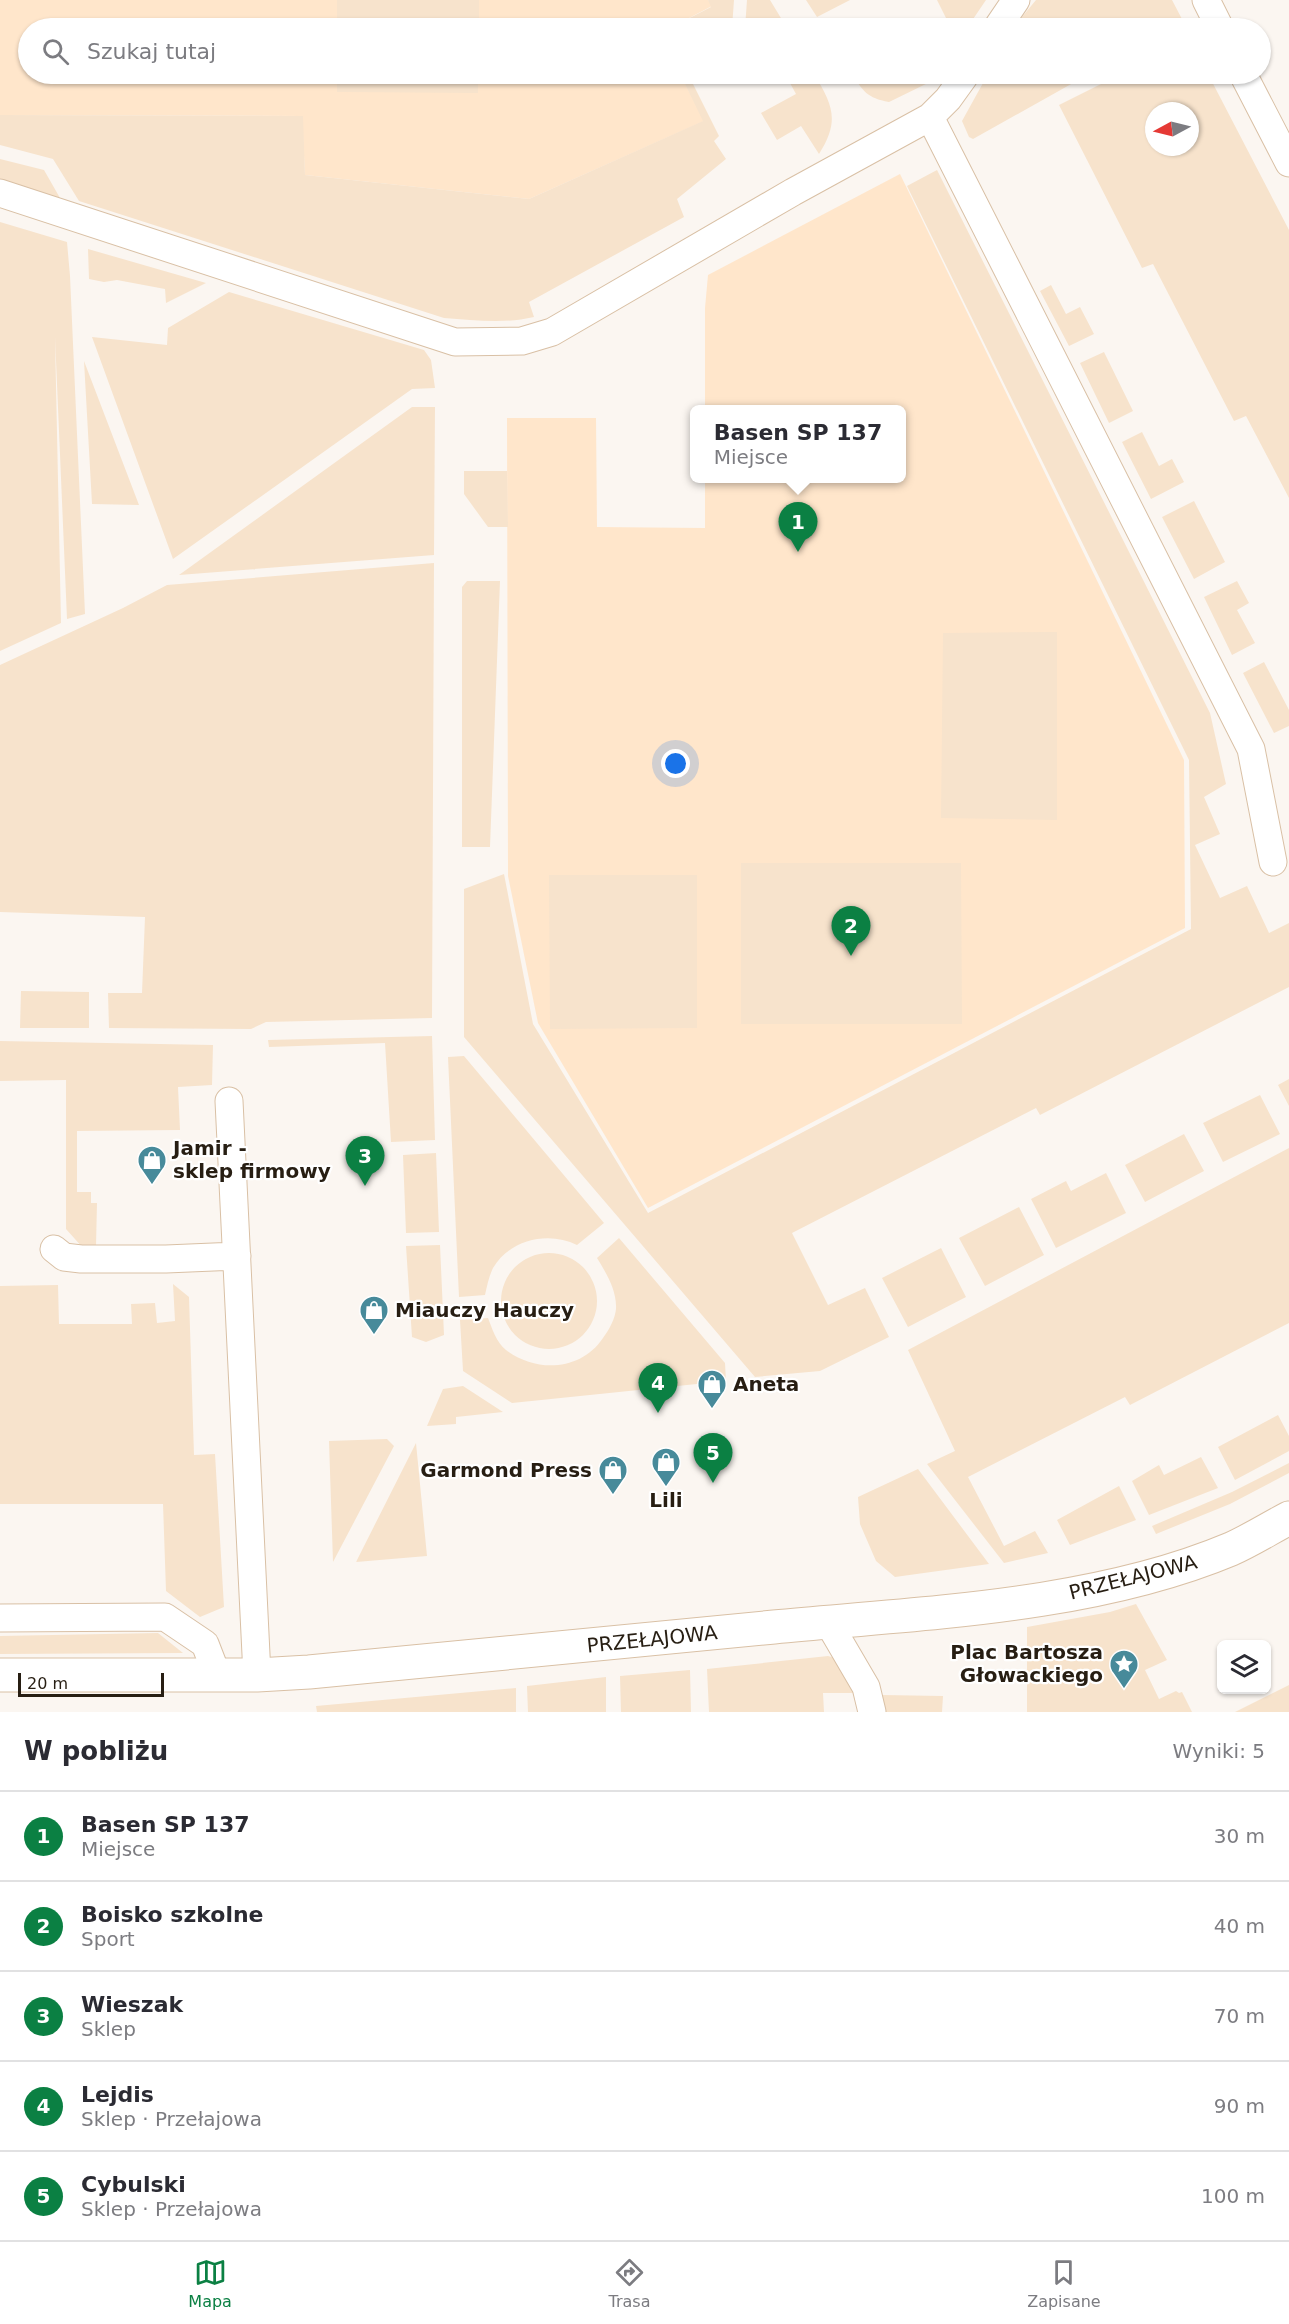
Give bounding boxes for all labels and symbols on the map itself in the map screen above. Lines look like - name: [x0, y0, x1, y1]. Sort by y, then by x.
- north arrow: [1145, 102, 1199, 156]
- pin: 1: [778, 502, 818, 552]
- your location: [661, 749, 690, 778]
- pin: 2: [832, 906, 870, 956]
- place label: Jamir - sklep firmowy: [171, 1136, 331, 1183]
- pin: 3: [346, 1136, 385, 1186]
- shop icon: Jamir - sklep firmowy: [136, 1144, 168, 1186]
- shop icon: Miauczy Hauczy: [358, 1294, 390, 1336]
- place label: Miauczy Hauczy: [395, 1298, 574, 1322]
- pin: 4: [638, 1364, 678, 1413]
- shop icon: Aneta: [696, 1368, 728, 1410]
- place label: Aneta: [733, 1372, 799, 1396]
- pin: 5: [694, 1434, 732, 1483]
- shop icon: Lili: [650, 1446, 682, 1488]
- shop icon: Garmond Press: [597, 1454, 629, 1496]
- place label: Garmond Press: [420, 1458, 592, 1482]
- place label: Lili: [649, 1488, 683, 1512]
- street label: PRZEŁAJOWA: [1066, 1549, 1200, 1605]
- street label: PRZEŁAJOWA: [585, 1620, 719, 1658]
- place label: Plac Bartosza Głowackiego: [950, 1640, 1103, 1687]
- place icon: Plac Bartosza Głowackiego: [1108, 1648, 1140, 1690]
- scale bar: [18, 1670, 164, 1698]

